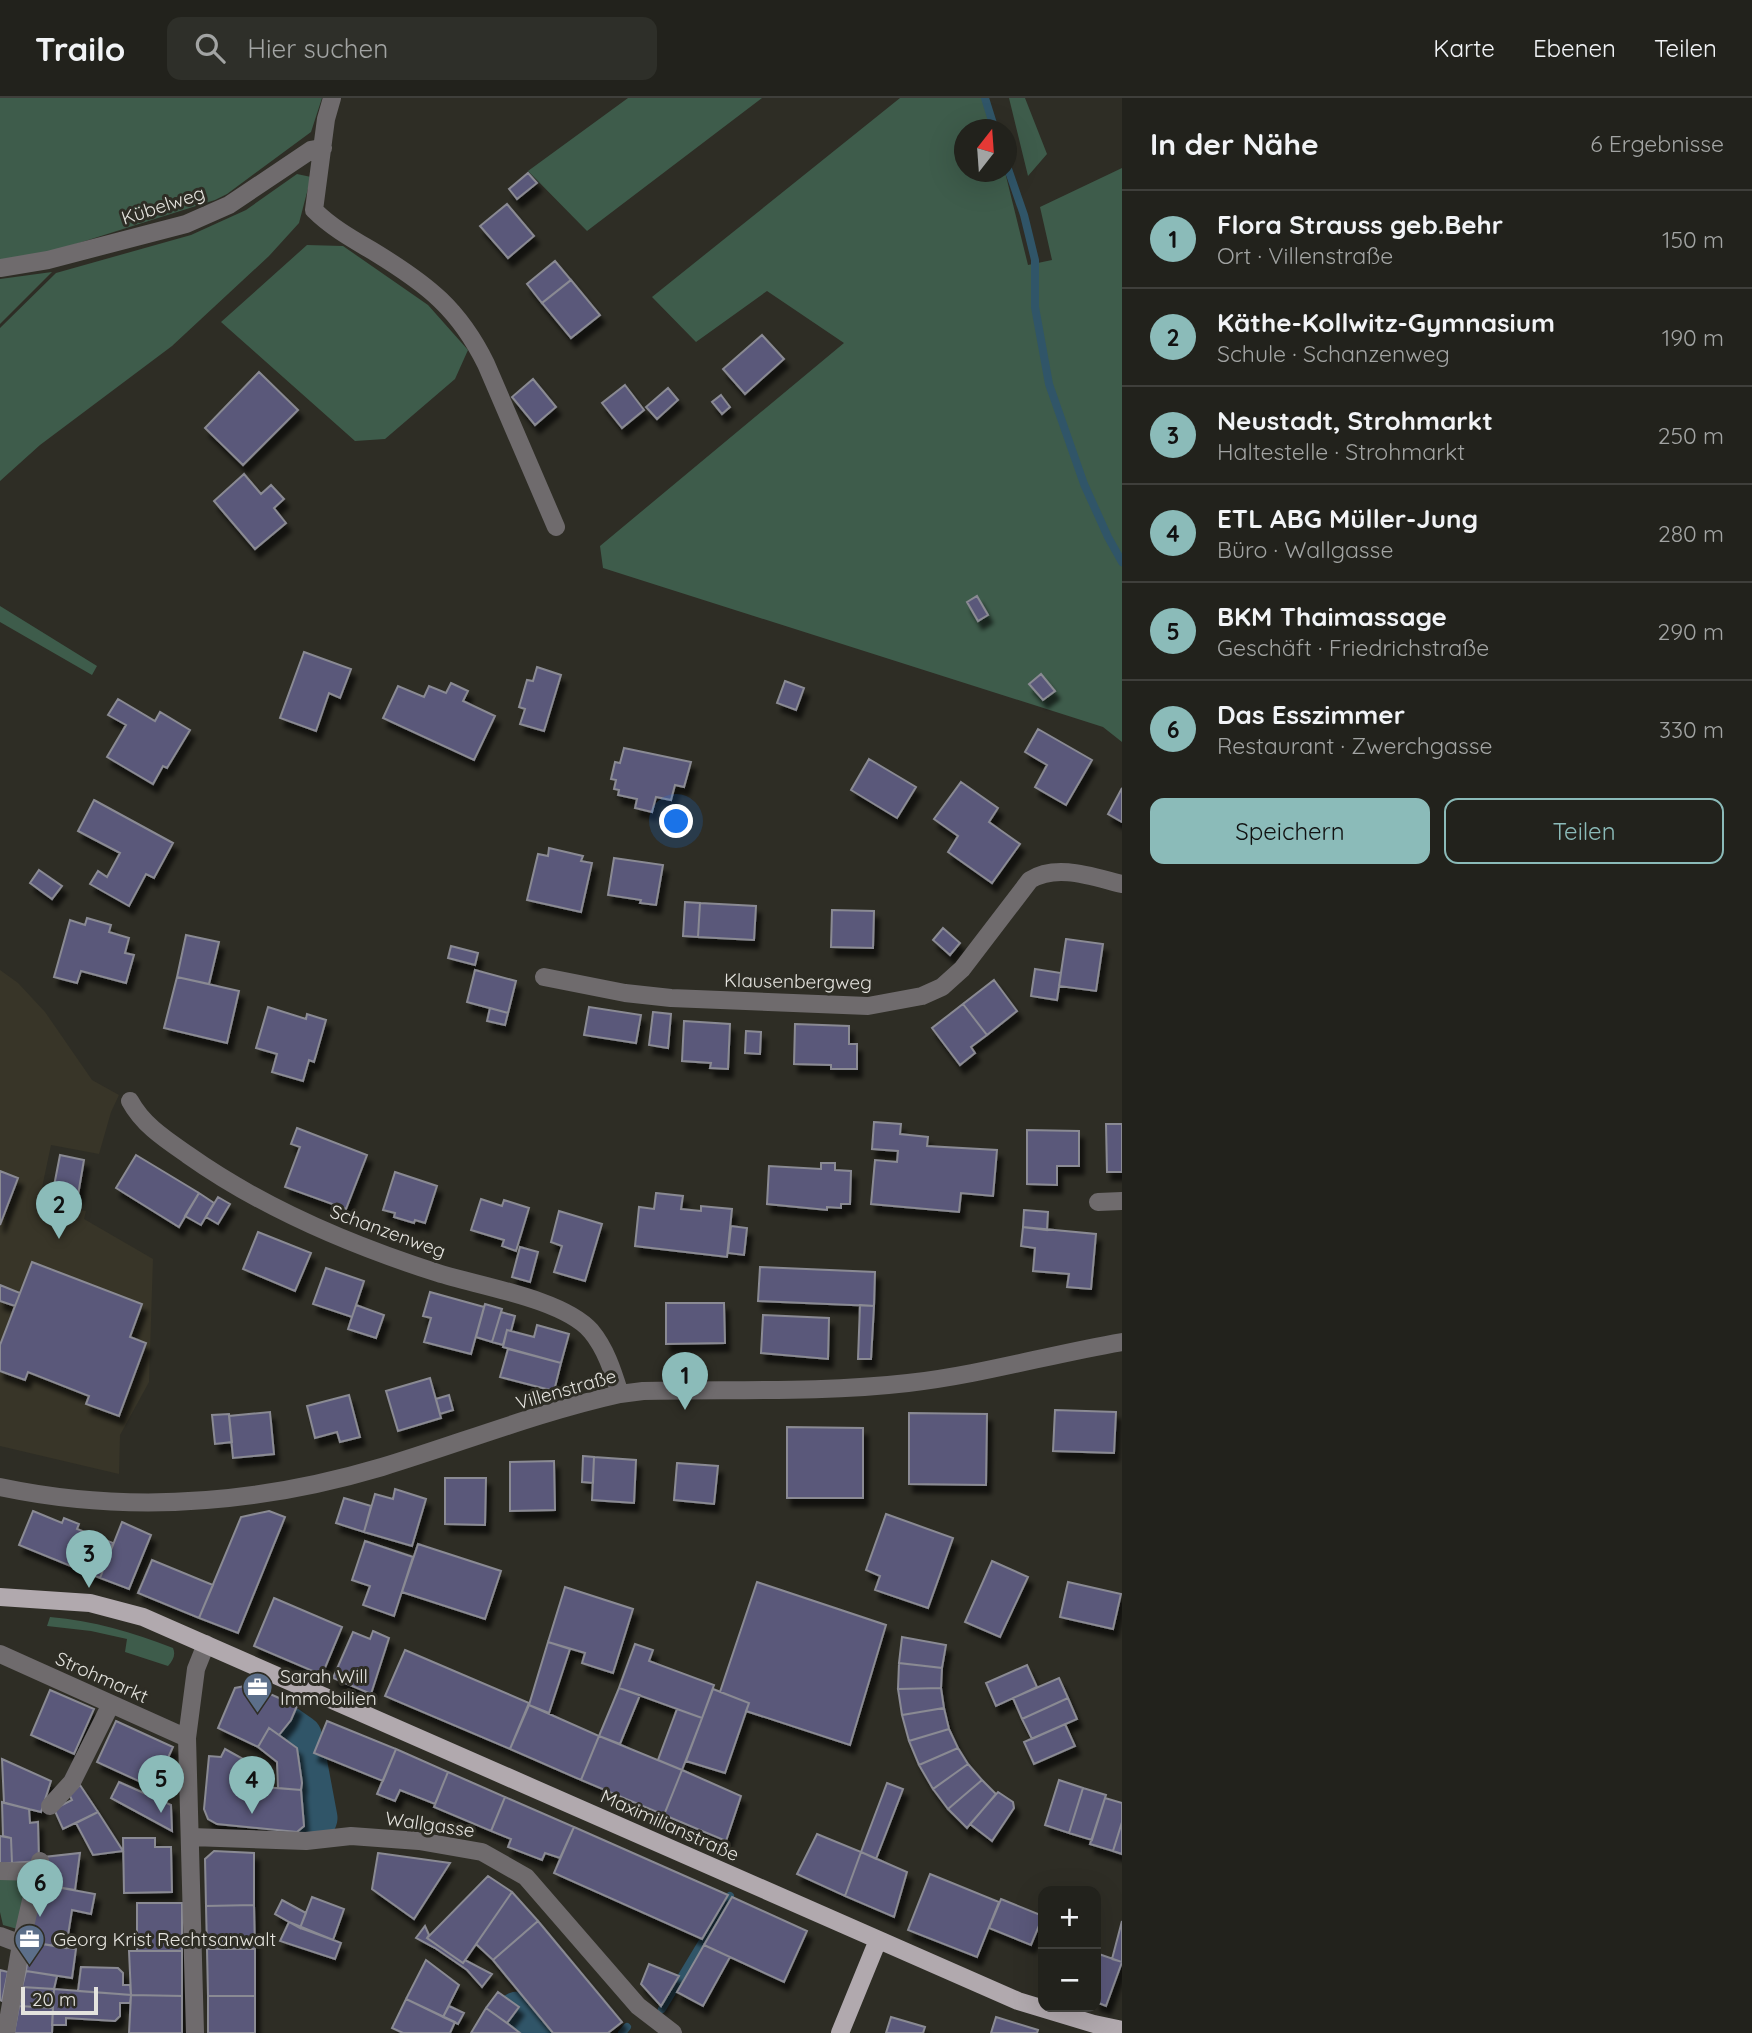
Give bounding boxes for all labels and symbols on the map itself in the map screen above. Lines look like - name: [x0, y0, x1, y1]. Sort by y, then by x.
- north arrow: [954, 119, 1017, 182]
- street label: Kübelweg: [118, 180, 208, 230]
- your location: [659, 804, 693, 838]
- street label: Klausenbergweg: [724, 968, 872, 994]
- pin: 2: [36, 1181, 82, 1239]
- street label: Schanzenweg: [327, 1199, 449, 1263]
- pin: 1: [662, 1352, 708, 1410]
- street label: Villenstraße: [513, 1363, 619, 1415]
- pin: 3: [66, 1530, 112, 1588]
- street label: Strohmarkt: [52, 1646, 152, 1708]
- place label: Sarah Will Immobilien: [280, 1664, 377, 1710]
- office icon: Sarah Will Immobilien: [240, 1670, 274, 1714]
- pin: 5: [138, 1755, 184, 1813]
- pin: 4: [229, 1756, 275, 1814]
- street label: Maximilianstraße: [597, 1784, 743, 1866]
- street label: Wallgasse: [384, 1806, 476, 1842]
- pin: 6: [17, 1859, 63, 1917]
- office icon: Georg Krist Rechtsanwalt: [13, 1922, 47, 1966]
- place label: Georg Krist Rechtsanwalt: [53, 1927, 276, 1951]
- scale bar: [21, 1984, 98, 2016]

